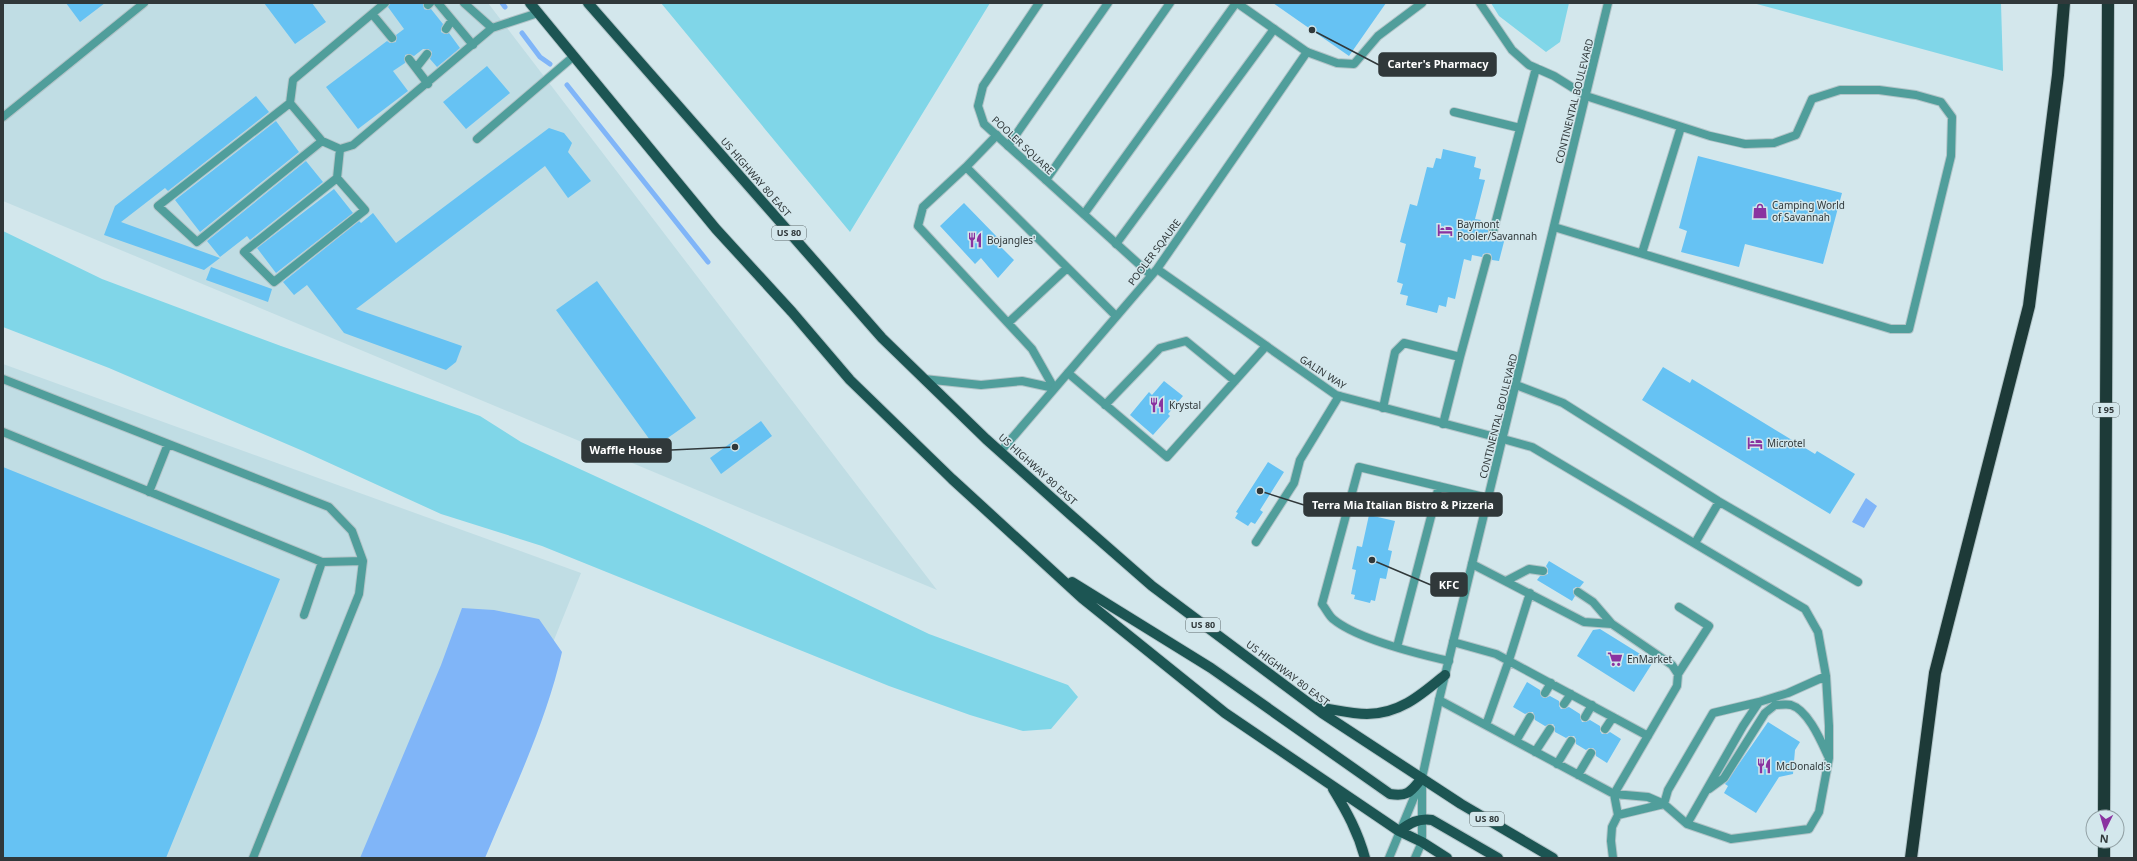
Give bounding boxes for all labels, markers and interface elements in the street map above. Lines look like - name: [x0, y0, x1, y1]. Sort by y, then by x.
- street label: CONTINENTAL BOULEVARD: [1552, 37, 1596, 165]
- callout: Carter's Pharmacy: [1379, 53, 1496, 76]
- text: Carter's Pharmacy: [1387, 56, 1489, 71]
- street label: POOLER SQUARE: [989, 113, 1057, 177]
- street label: US HIGHWAY 80 EAST: [718, 134, 795, 220]
- place label: Camping World of Savannah: [1772, 198, 1845, 224]
- shop icon: Camping World of Savannah: [1751, 202, 1769, 220]
- street label: POOLER SQAURE: [1124, 216, 1184, 288]
- place label: Baymont Pooler/Savannah: [1457, 217, 1537, 243]
- hotel icon: Baymont Pooler/Savannah: [1436, 221, 1454, 239]
- road number: US 80: [772, 226, 806, 240]
- restaurant icon: Bojangles': [966, 231, 984, 249]
- place label: Bojangles': [987, 233, 1035, 247]
- street label: GALIN WAY: [1297, 352, 1349, 392]
- street label: CONTINENTAL BOULEVARD: [1476, 352, 1520, 480]
- restaurant icon: Krystal: [1148, 396, 1166, 414]
- place label: Krystal: [1169, 398, 1201, 412]
- road number: I 95: [2093, 403, 2119, 417]
- street label: US HIGHWAY 80 EAST: [996, 430, 1080, 508]
- hotel icon: Microtel: [1746, 434, 1764, 452]
- place label: Microtel: [1767, 436, 1805, 450]
- callout: Waffle House: [582, 439, 671, 462]
- text: Waffle House: [590, 442, 663, 457]
- callout: Terra Mia Italian Bistro & Pizzeria: [1304, 493, 1502, 516]
- text: Terra Mia Italian Bistro & Pizzeria: [1312, 497, 1494, 512]
- callout: KFC: [1431, 573, 1467, 596]
- text: KFC: [1439, 577, 1459, 592]
- road number: US 80: [1186, 618, 1220, 632]
- street label: US HIGHWAY 80 EAST: [1243, 637, 1333, 709]
- supermarket icon: EnMarket: [1606, 650, 1624, 668]
- place label: EnMarket: [1627, 652, 1673, 666]
- restaurant icon: McDonald's: [1755, 757, 1773, 775]
- place label: McDonald's: [1776, 759, 1831, 773]
- north arrow: [2085, 809, 2125, 849]
- road number: US 80: [1470, 812, 1504, 826]
- text: N: [2099, 832, 2109, 847]

